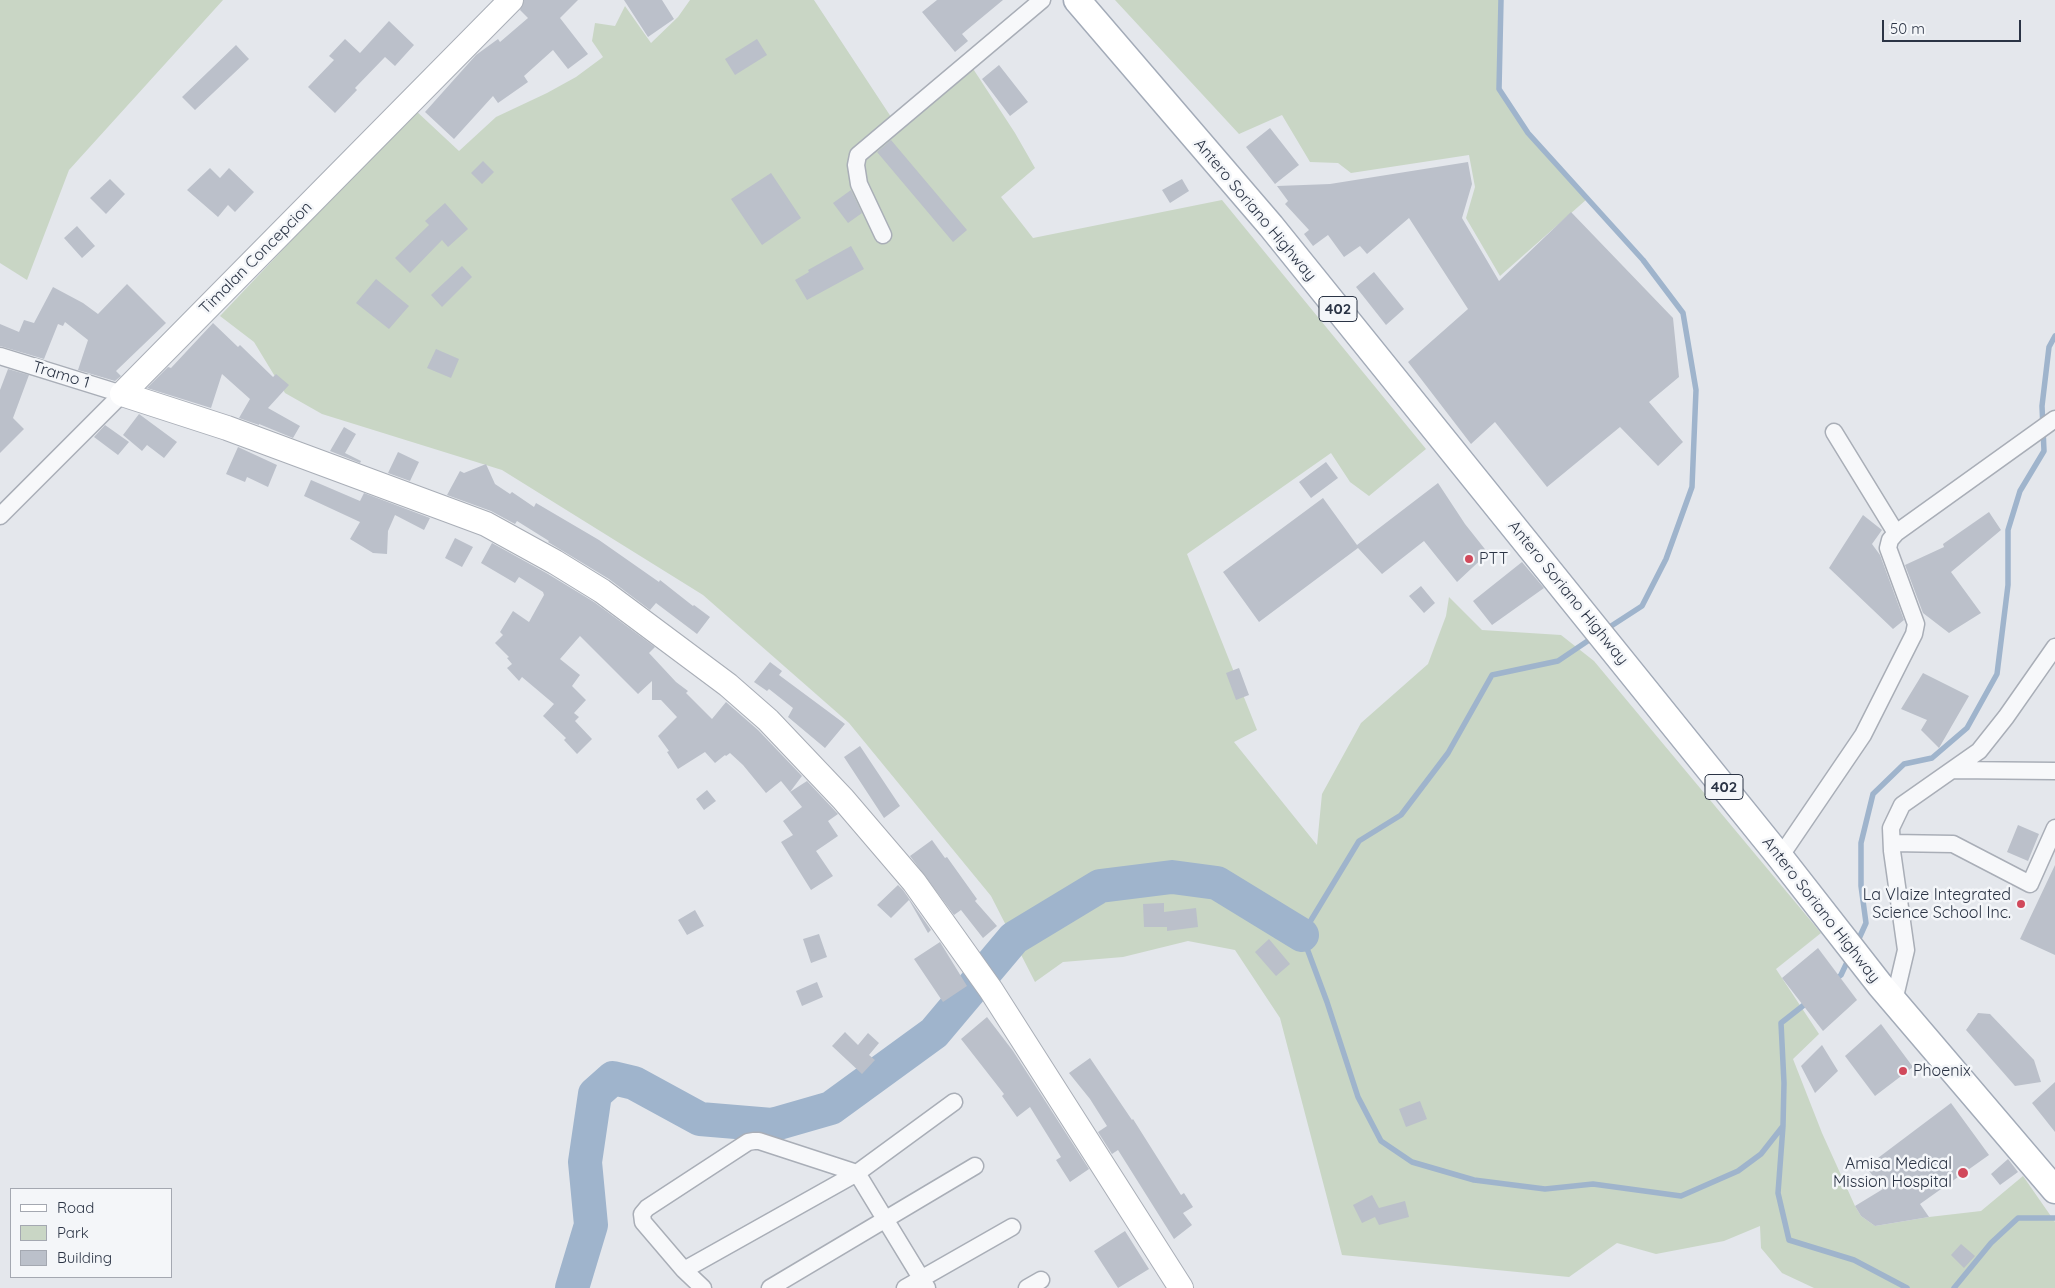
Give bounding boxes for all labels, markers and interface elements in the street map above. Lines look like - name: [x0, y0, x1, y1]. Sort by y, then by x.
- scale bar: [1885, 10, 2024, 42]
- text: 50 m: [1890, 19, 1925, 38]
- street label: Antero Soriano Highway: [1190, 135, 1320, 285]
- street label: Timalan Concepcion: [196, 198, 316, 318]
- road number: 402: [1319, 296, 1357, 322]
- street label: Tramo 1: [30, 357, 92, 393]
- street label: Antero Soriano Highway: [1504, 517, 1632, 669]
- place label: PTT: [1479, 549, 1508, 569]
- marker: PTT: [1463, 553, 1475, 565]
- road number: 402: [1705, 774, 1743, 800]
- street label: Antero Soriano Highway: [1758, 833, 1884, 987]
- place label: La Vlaize Integrated Science School Inc.: [1863, 885, 2011, 923]
- marker: La Vlaize Integrated Science School Inc.: [2015, 898, 2027, 910]
- place label: Phoenix: [1913, 1061, 1971, 1081]
- marker: Phoenix: [1897, 1065, 1909, 1077]
- place label: Amisa Medical Mission Hospital: [1833, 1154, 1952, 1192]
- marker: Amisa Medical Mission Hospital: [1956, 1166, 1970, 1180]
- legend: [10, 1188, 172, 1278]
- text: Road: [57, 1198, 94, 1217]
- text: Park: [57, 1223, 89, 1242]
- text: Building: [57, 1248, 112, 1267]

